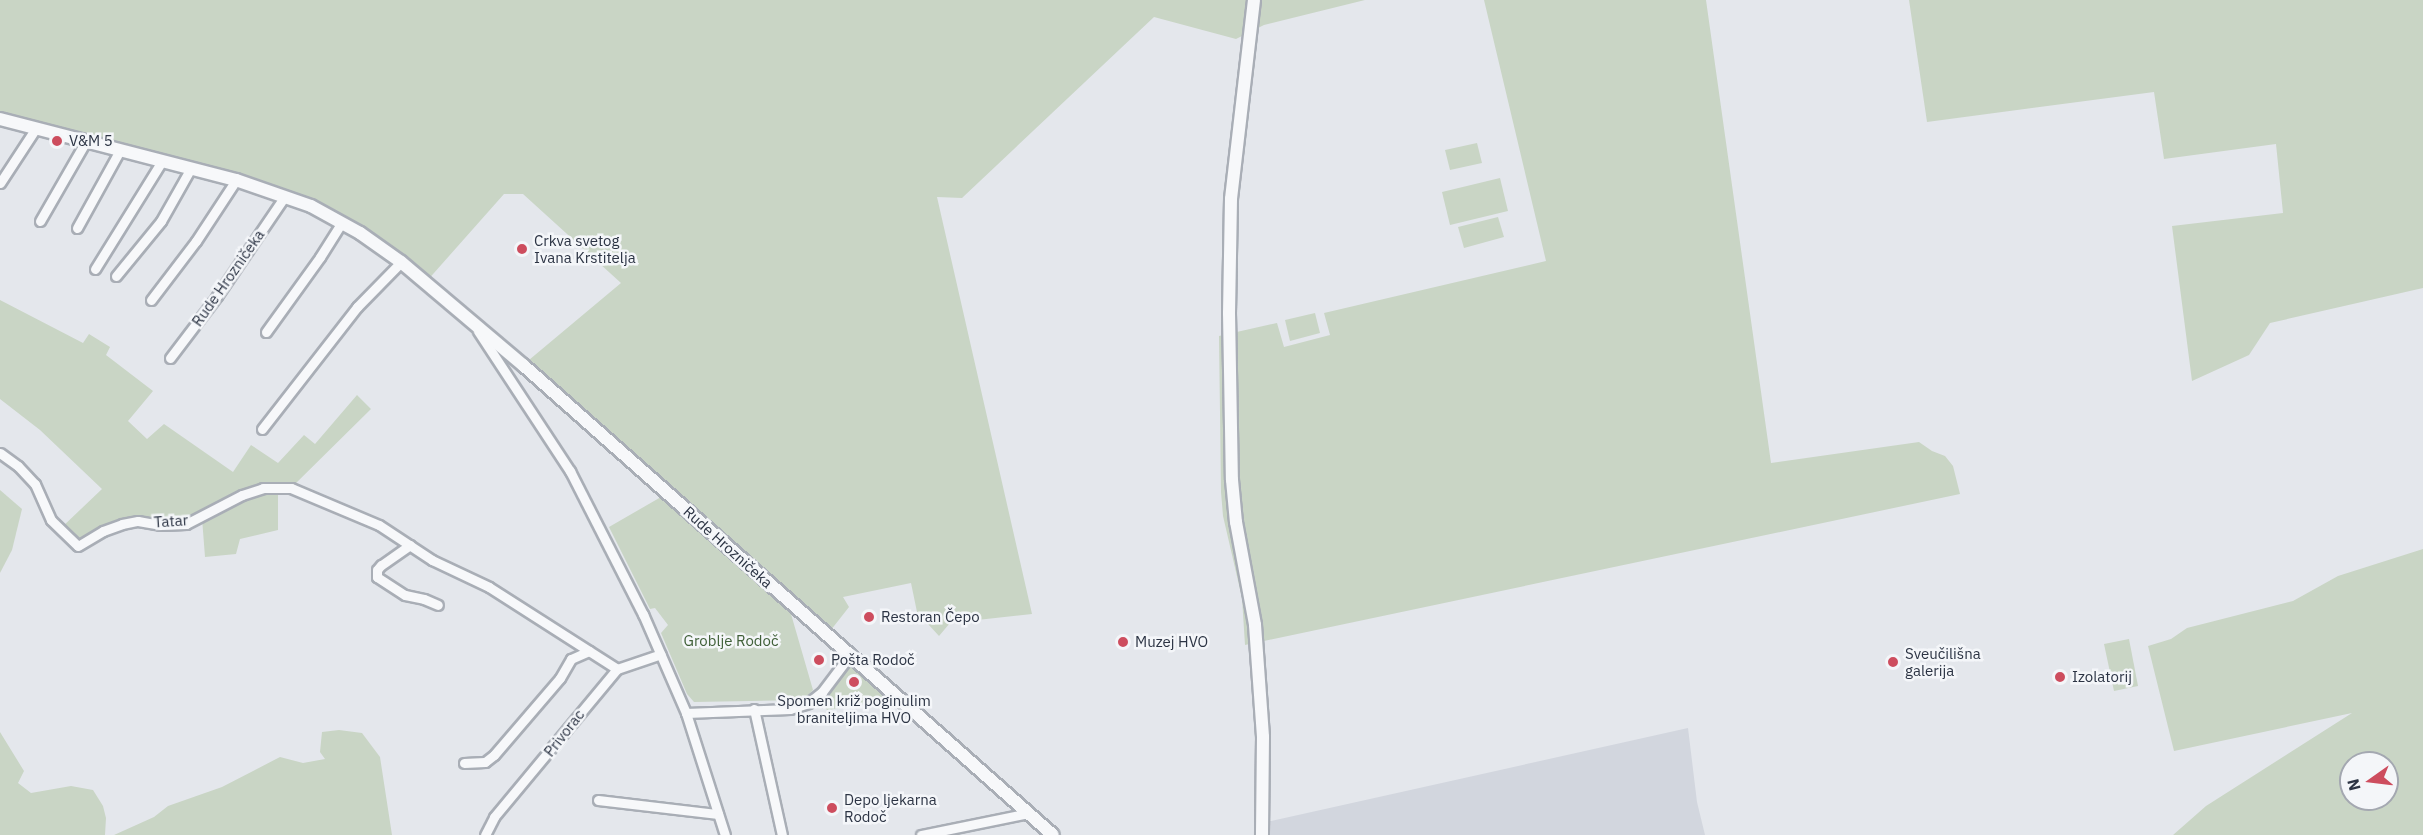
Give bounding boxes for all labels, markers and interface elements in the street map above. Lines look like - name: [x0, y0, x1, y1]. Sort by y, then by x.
- place label: V&M 5: [69, 132, 113, 150]
- marker: V&M 5: [50, 134, 64, 148]
- street label: Rude Hrozničeka: [188, 226, 268, 330]
- place label: Crkva svetog Ivana Krstitelja: [534, 231, 636, 266]
- marker: Crkva svetog Ivana Krstitelja: [515, 242, 529, 256]
- street label: Rude Hrozničeka: [680, 502, 776, 592]
- street label: Tatar: [153, 511, 189, 531]
- place label: Restoran Čepo: [881, 608, 980, 626]
- marker: Restoran Čepo: [862, 610, 876, 624]
- park label: Groblje Rodoč: [684, 632, 778, 650]
- place label: Muzej HVO: [1135, 633, 1208, 651]
- marker: Muzej HVO: [1116, 635, 1130, 649]
- place label: Sveučilišna galerija: [1905, 644, 1981, 679]
- place label: Pošta Rodoč: [831, 651, 915, 669]
- marker: Pošta Rodoč: [812, 653, 826, 667]
- marker: Sveučilišna galerija: [1886, 655, 1900, 669]
- place label: Izolatorij: [2072, 668, 2132, 686]
- marker: Izolatorij: [2053, 670, 2067, 684]
- marker: Spomen križ poginulim braniteljima HVO: [847, 675, 861, 689]
- place label: Spomen križ poginulim braniteljima HVO: [777, 691, 931, 726]
- street label: Privorac: [540, 706, 588, 760]
- north arrow: [2339, 751, 2399, 811]
- text: N: [2342, 777, 2365, 793]
- place label: Depo ljekarna Rodoč: [844, 790, 937, 825]
- marker: Depo ljekarna Rodoč: [825, 801, 839, 815]

